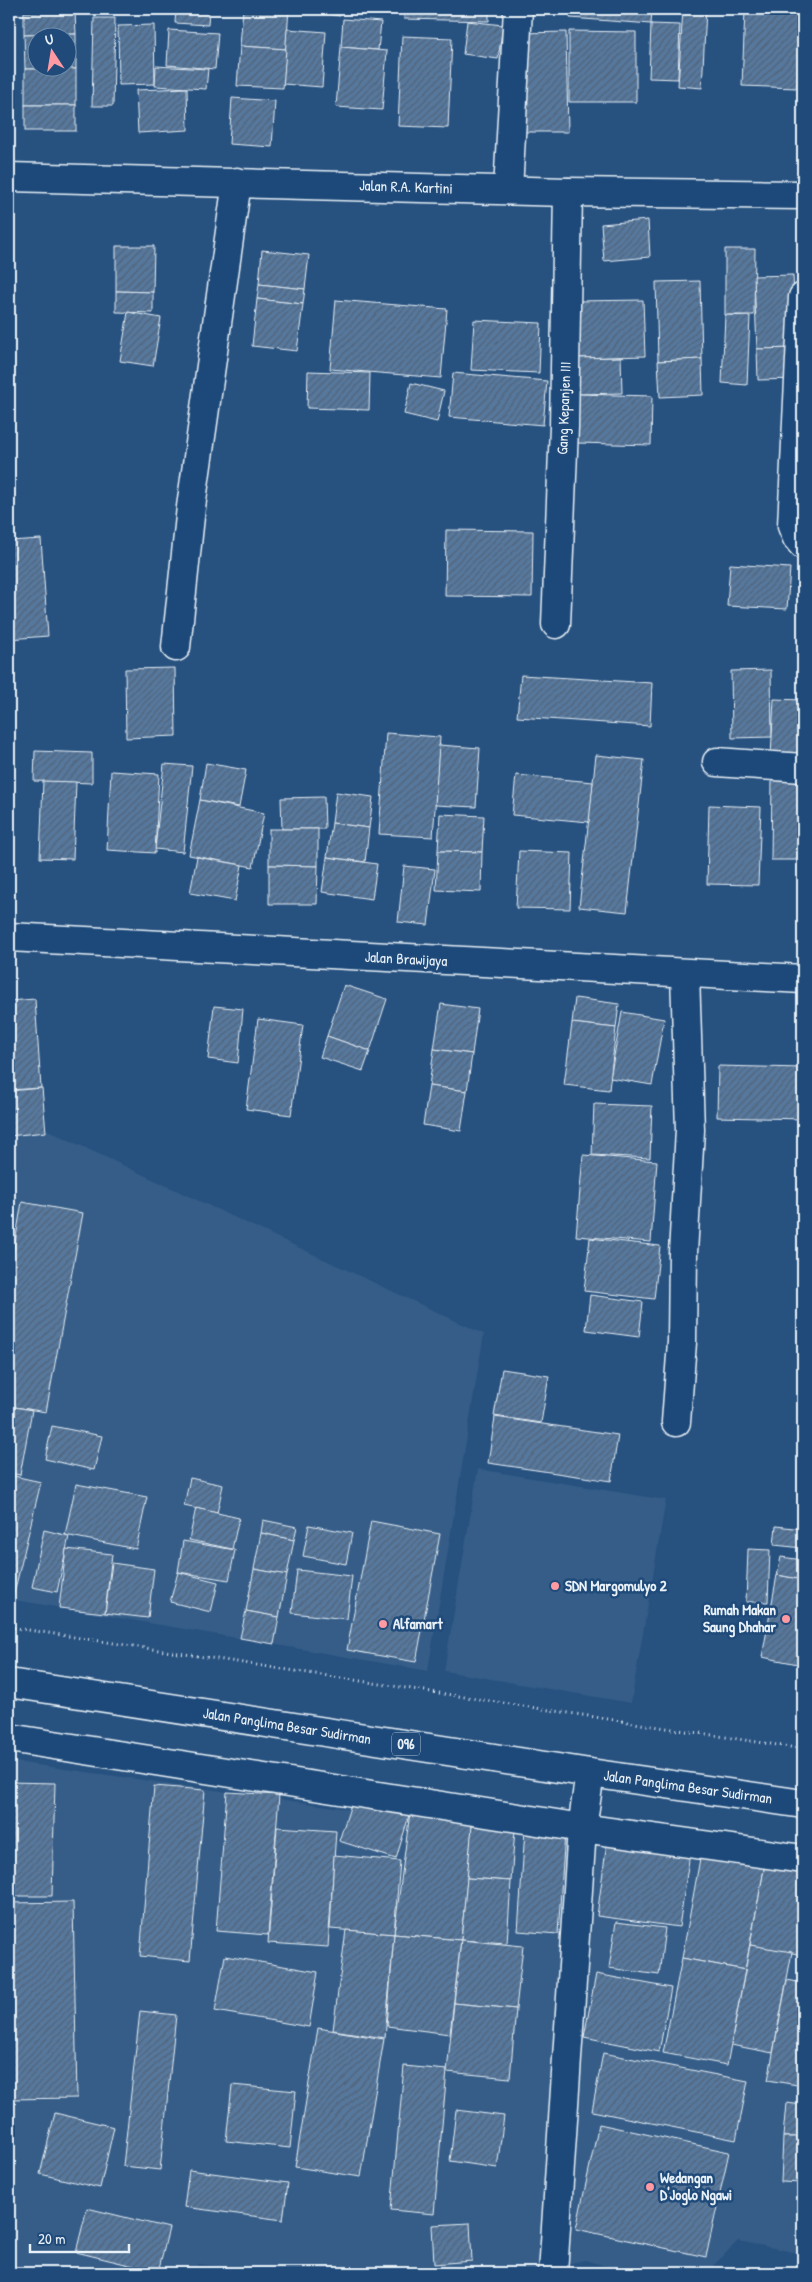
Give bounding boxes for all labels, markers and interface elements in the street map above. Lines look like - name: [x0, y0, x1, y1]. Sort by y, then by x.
- north arrow: [28, 28, 78, 78]
- text: U: [43, 29, 55, 49]
- street label: Jalan R.A. Kartini: [359, 174, 453, 199]
- street label: Gang Kepanjen III: [551, 361, 576, 455]
- street label: Jalan Brawijaya: [364, 946, 448, 971]
- place label: SDN Margomulyo 2: [565, 1575, 668, 1597]
- marker: SDN Margomulyo 2: [549, 1580, 561, 1592]
- place label: Rumah Makan Saung Dhahar: [703, 1599, 776, 1638]
- place label: Alfamart: [393, 1613, 443, 1634]
- marker: Rumah Makan Saung Dhahar: [780, 1613, 792, 1625]
- marker: Alfamart: [377, 1618, 389, 1630]
- street label: Jalan Panglima Besar Sudirman: [201, 1702, 373, 1749]
- road number: 096: [392, 1732, 420, 1756]
- street label: Jalan Panglima Besar Sudirman: [602, 1764, 774, 1809]
- place label: Wedangan D'Joglo Ngawi: [660, 2167, 732, 2206]
- marker: Wedangan D'Joglo Ngawi: [644, 2181, 656, 2193]
- scale bar: [30, 2222, 129, 2254]
- text: 20 m: [38, 2228, 65, 2249]

